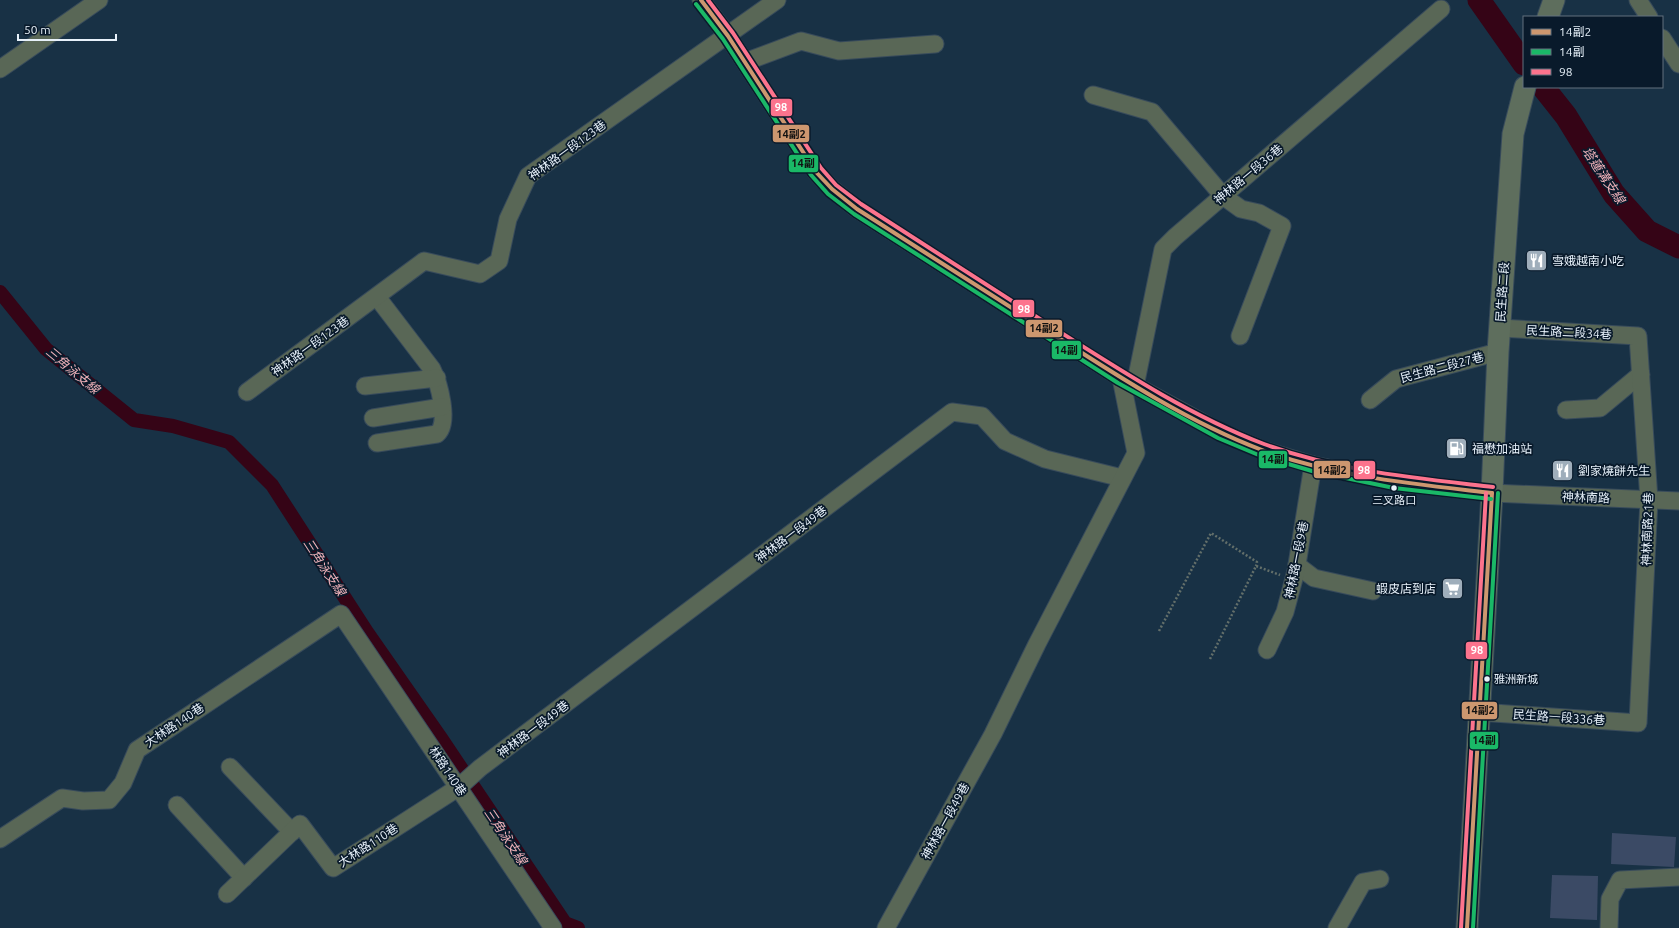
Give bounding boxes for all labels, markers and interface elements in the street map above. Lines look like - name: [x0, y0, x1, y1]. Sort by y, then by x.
- scale bar: [18, 16, 116, 42]
- legend: [1523, 16, 1663, 88]
- text: 50 m: [24, 23, 51, 36]
- text: 14副2: [1559, 25, 1591, 38]
- text: 14副: [1559, 45, 1585, 58]
- text: 98: [1559, 65, 1573, 78]
- line badge: 98: [770, 98, 793, 117]
- text: 98: [775, 101, 787, 113]
- street label: 神林路一段123巷: [526, 118, 608, 182]
- line badge: 14副2: [772, 124, 810, 143]
- text: 14副2: [776, 128, 806, 140]
- street label: 神林路一段36巷: [1211, 142, 1285, 206]
- water label: 塔蓮溝支線: [1580, 144, 1629, 208]
- line badge: 14副: [788, 154, 819, 173]
- text: 14副: [791, 157, 815, 169]
- restaurant icon: 雪娥越南小吃: [1524, 247, 1550, 273]
- place label: 雪娥越南小吃: [1552, 254, 1624, 267]
- street label: 民生路二段: [1493, 262, 1511, 322]
- line badge: 98: [1012, 299, 1035, 318]
- text: 98: [1018, 303, 1030, 315]
- street label: 神林路一段123巷: [269, 314, 351, 378]
- line badge: 14副2: [1025, 319, 1063, 338]
- text: 14副2: [1029, 322, 1059, 334]
- street label: 民生路二段34巷: [1526, 323, 1612, 341]
- line badge: 14副: [1051, 340, 1082, 360]
- water label: 三角泳支線: [44, 344, 104, 398]
- text: 14副: [1054, 344, 1078, 356]
- street label: 民生路二段27巷: [1399, 350, 1485, 384]
- fuel station icon: 福懋加油站: [1443, 435, 1469, 461]
- place label: 福懋加油站: [1472, 442, 1532, 455]
- line badge: 14副: [1258, 450, 1288, 469]
- text: 14副: [1261, 453, 1285, 465]
- restaurant icon: 劉家燒餅先生: [1550, 457, 1576, 483]
- line badge: 14副2: [1313, 460, 1351, 479]
- line badge: 98: [1353, 460, 1376, 480]
- text: 14副2: [1317, 464, 1347, 476]
- text: 98: [1358, 464, 1370, 476]
- place label: 劉家燒餅先生: [1578, 464, 1650, 477]
- marker: 三叉路口: [1389, 483, 1399, 493]
- street label: 神林南路: [1562, 490, 1610, 504]
- street label: 神林南路21巷: [1639, 492, 1655, 566]
- place label: 三叉路口: [1372, 494, 1416, 506]
- street label: 神林路一段49巷: [753, 503, 829, 565]
- street label: 神林路一段9巷: [1282, 520, 1310, 600]
- water label: 三角泳支線: [301, 536, 350, 600]
- supermarket icon: 蝦皮店到店: [1439, 575, 1465, 601]
- place label: 蝦皮店到店: [1376, 582, 1436, 595]
- line badge: 98: [1465, 641, 1488, 660]
- text: 98: [1471, 644, 1483, 656]
- place label: 雅洲新城: [1494, 673, 1538, 685]
- marker: 雅洲新城: [1482, 674, 1492, 684]
- street label: 神林路一段49巷: [495, 698, 571, 760]
- street label: 大林路140巷: [142, 701, 206, 749]
- line badge: 14副2: [1461, 701, 1498, 720]
- text: 14副2: [1465, 704, 1495, 716]
- street label: 民生路一段336巷: [1513, 707, 1605, 727]
- line badge: 14副: [1469, 731, 1499, 750]
- text: 14副: [1472, 734, 1496, 746]
- street label: 林路140巷: [427, 744, 469, 798]
- street label: 神林路一段49巷: [919, 780, 971, 862]
- water label: 三角泳支線: [482, 805, 531, 869]
- street label: 大林路110巷: [336, 821, 400, 869]

